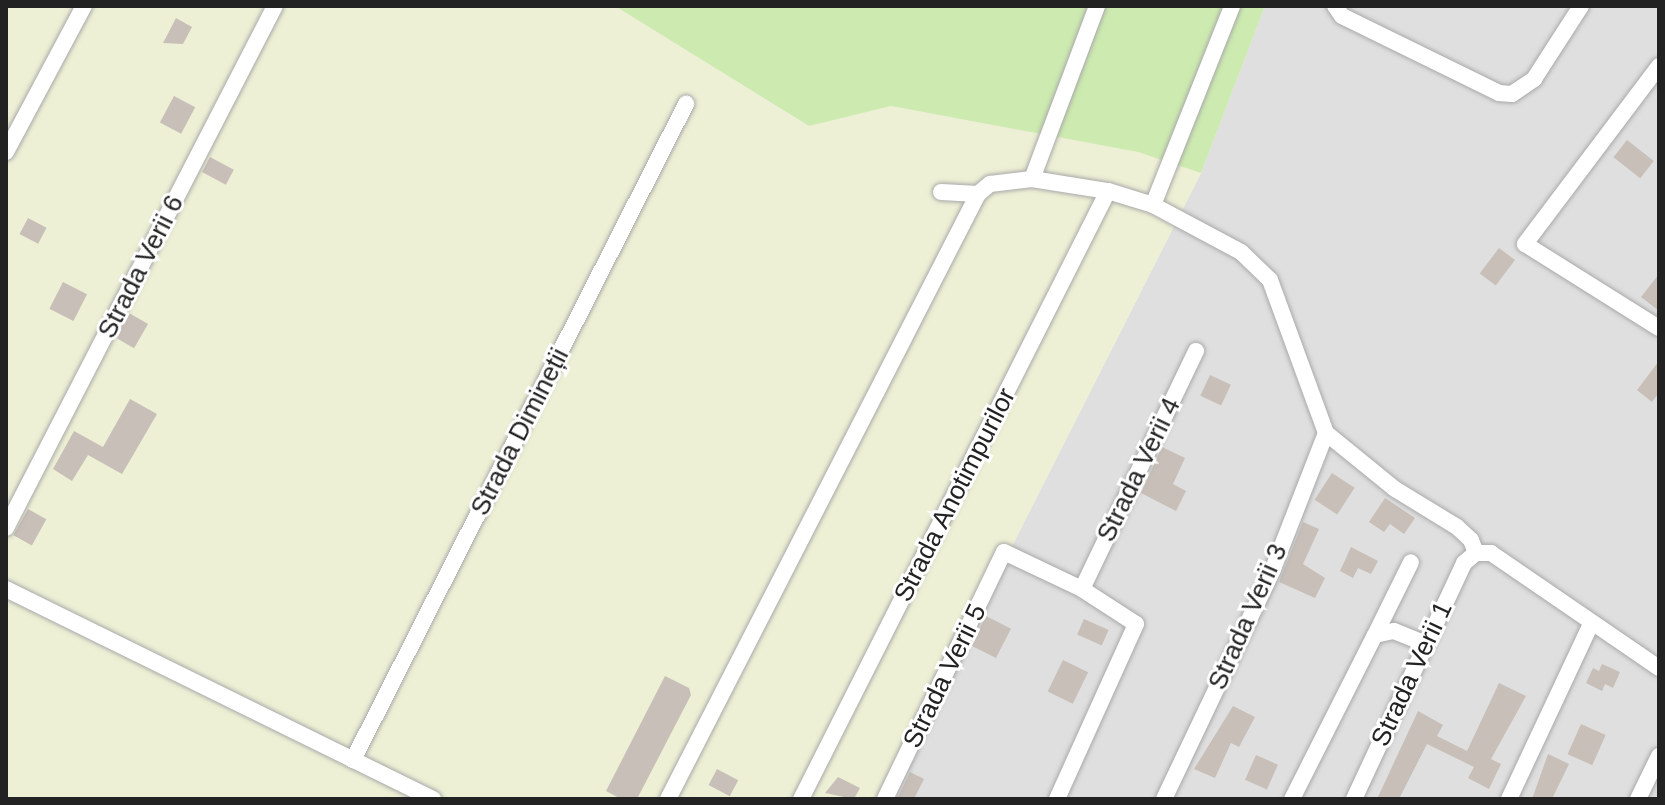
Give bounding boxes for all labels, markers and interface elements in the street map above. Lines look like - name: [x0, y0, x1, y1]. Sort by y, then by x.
- street label: Strada Verii 6: [92, 190, 190, 344]
- street label: Strada Dimineții: [464, 343, 576, 521]
- street label: Strada Anotimpurilor: [887, 382, 1023, 608]
- street label: Strada Verii 4: [1091, 393, 1187, 547]
- street label: Strada Verii 3: [1202, 539, 1294, 695]
- street label: Strada Verii 1: [1365, 597, 1459, 751]
- street label: Strada Verii 5: [897, 599, 993, 753]

